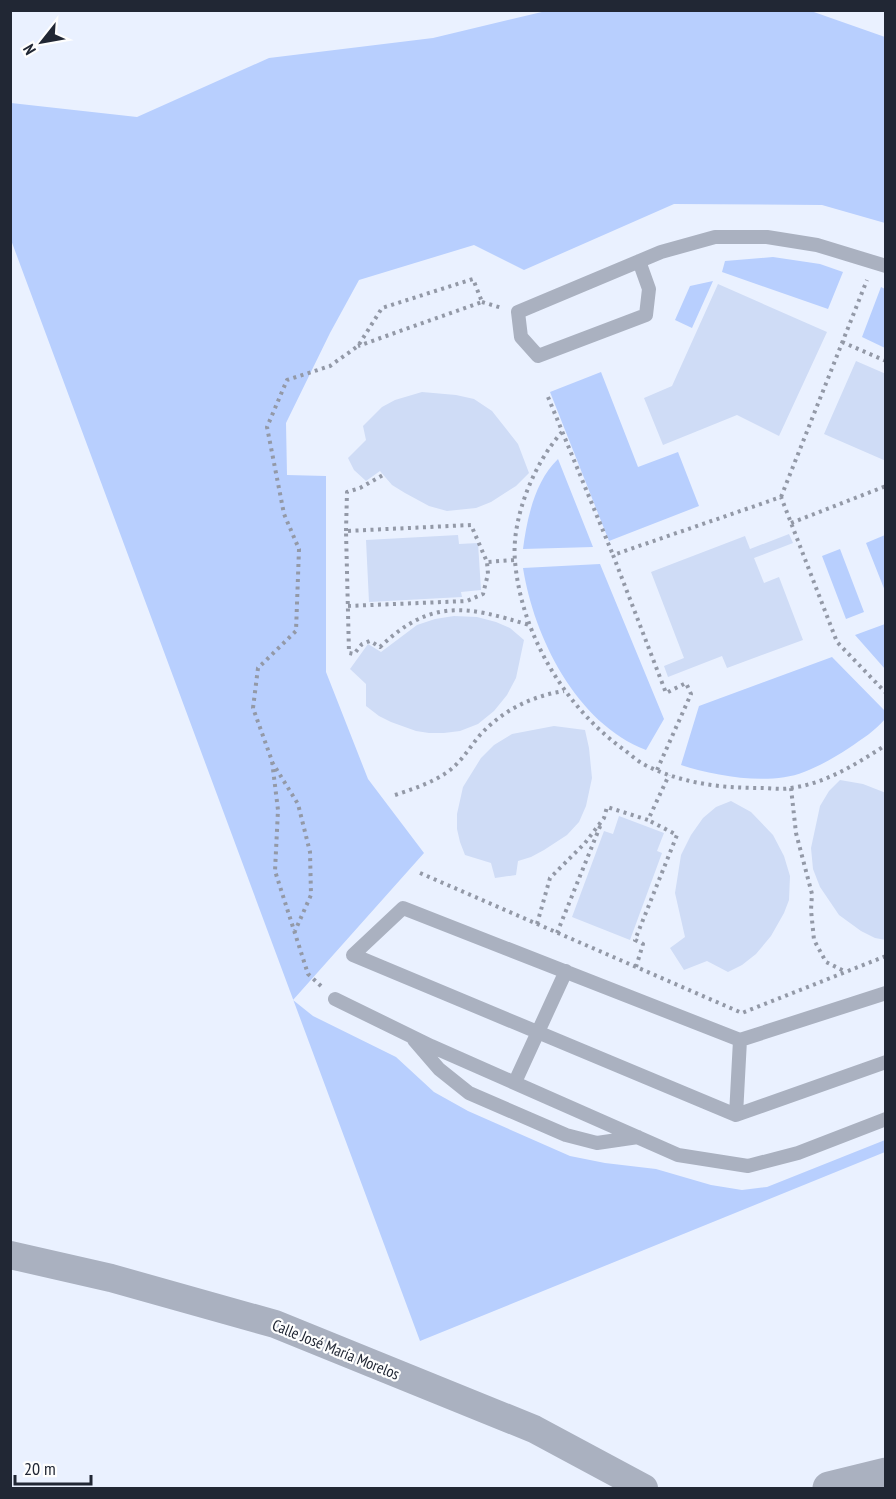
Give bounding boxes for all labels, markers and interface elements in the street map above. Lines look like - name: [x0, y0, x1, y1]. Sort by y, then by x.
- north arrow: [12, 12, 72, 72]
- text: N: [18, 41, 40, 59]
- street label: Calle José María Morelos: [269, 1314, 403, 1384]
- scale bar: [15, 1448, 92, 1486]
- text: 20 m: [24, 1457, 56, 1480]

